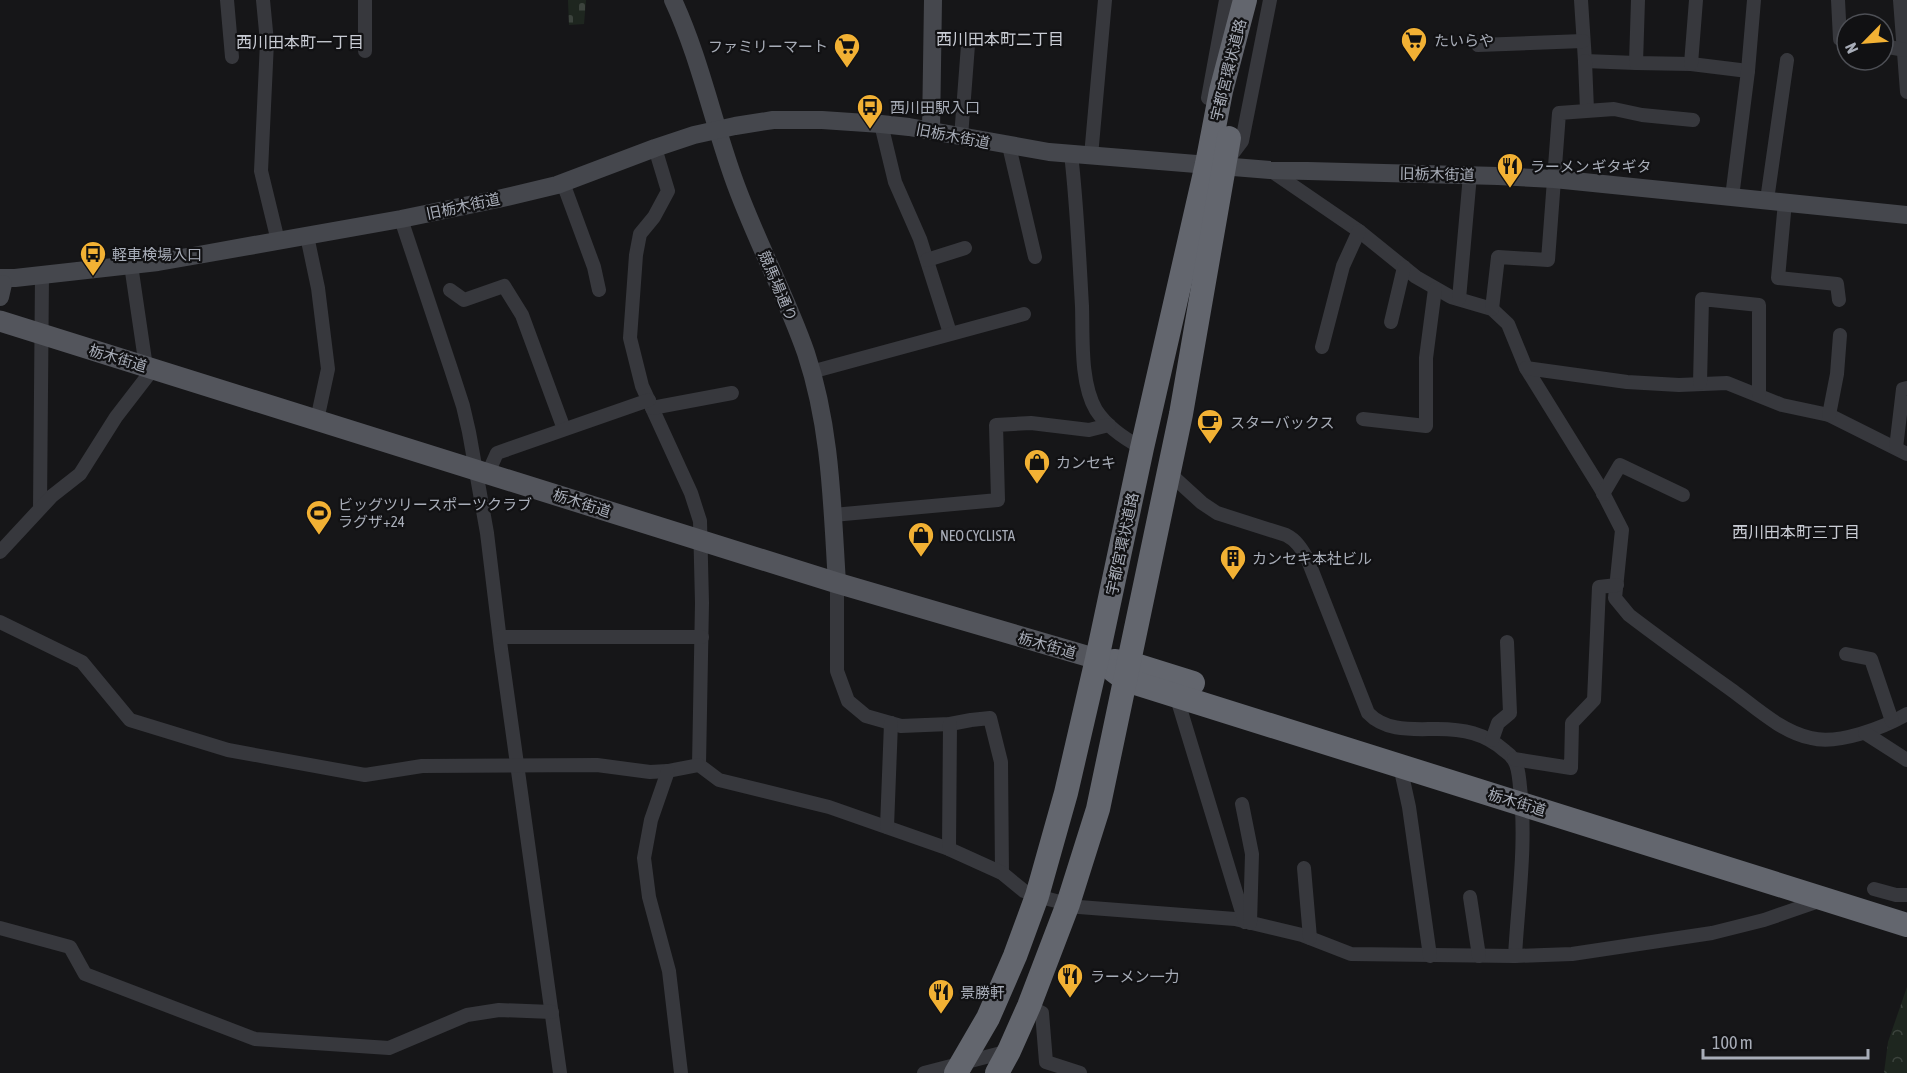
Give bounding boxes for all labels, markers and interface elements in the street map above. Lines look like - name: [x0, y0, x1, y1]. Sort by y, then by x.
- north arrow: [1835, 12, 1895, 72]
- street label: 宇都宮環状道路: [1207, 17, 1249, 123]
- supermarket icon: たいらや: [1399, 25, 1429, 63]
- district label: 西川田本町二丁目: [936, 30, 1064, 48]
- supermarket icon: ファミリーマート: [832, 31, 862, 69]
- place label: たいらや: [1434, 32, 1494, 49]
- district label: 西川田本町一丁目: [236, 33, 364, 51]
- place label: ファミリーマート: [708, 38, 828, 55]
- text: N: [1841, 40, 1862, 56]
- bus stop icon: 西川田駅入口: [855, 92, 885, 130]
- place label: 西川田駅入口: [890, 99, 980, 116]
- street label: 旧栃木街道: [915, 120, 991, 152]
- restaurant icon: ラーメン ギタギタ: [1495, 151, 1525, 189]
- place label: ラーメン ギタギタ: [1530, 158, 1651, 175]
- street label: 旧栃木街道: [1399, 165, 1475, 183]
- street label: 旧栃木街道: [425, 190, 501, 222]
- bus stop icon: 軽車検場入口: [78, 239, 108, 277]
- place label: 軽車検場入口: [112, 246, 202, 263]
- street label: 競馬場通り: [756, 248, 800, 324]
- street label: 栃木街道: [87, 341, 149, 375]
- cafe icon: スターバックス: [1195, 407, 1225, 445]
- place label: スターバックス: [1230, 414, 1334, 431]
- shop icon: カンセキ: [1022, 447, 1052, 485]
- place label: カンセキ: [1056, 454, 1116, 471]
- street label: 栃木街道: [551, 486, 613, 520]
- street label: 宇都宮環状道路: [1103, 491, 1141, 597]
- place label: ビッグツリースポーツクラブ ラグザ+24: [338, 496, 532, 530]
- sports icon: ビッグツリースポーツクラブ ラグザ+24: [304, 498, 334, 536]
- shop icon: NEO CYCLISTA: [906, 520, 936, 558]
- district label: 西川田本町三丁目: [1732, 523, 1860, 541]
- place label: NEO CYCLISTA: [940, 527, 1016, 544]
- building icon: カンセキ本社ビル: [1218, 543, 1248, 581]
- place label: カンセキ本社ビル: [1252, 550, 1372, 567]
- street label: 栃木街道: [1016, 629, 1078, 661]
- street label: 栃木街道: [1486, 785, 1548, 819]
- restaurant icon: ラーメン一力: [1055, 961, 1085, 999]
- place label: ラーメン一力: [1090, 968, 1179, 985]
- restaurant icon: 景勝軒: [926, 977, 956, 1015]
- place label: 景勝軒: [960, 984, 1005, 1001]
- scale bar: [1703, 1022, 1868, 1060]
- text: 100 m: [1712, 1032, 1753, 1053]

